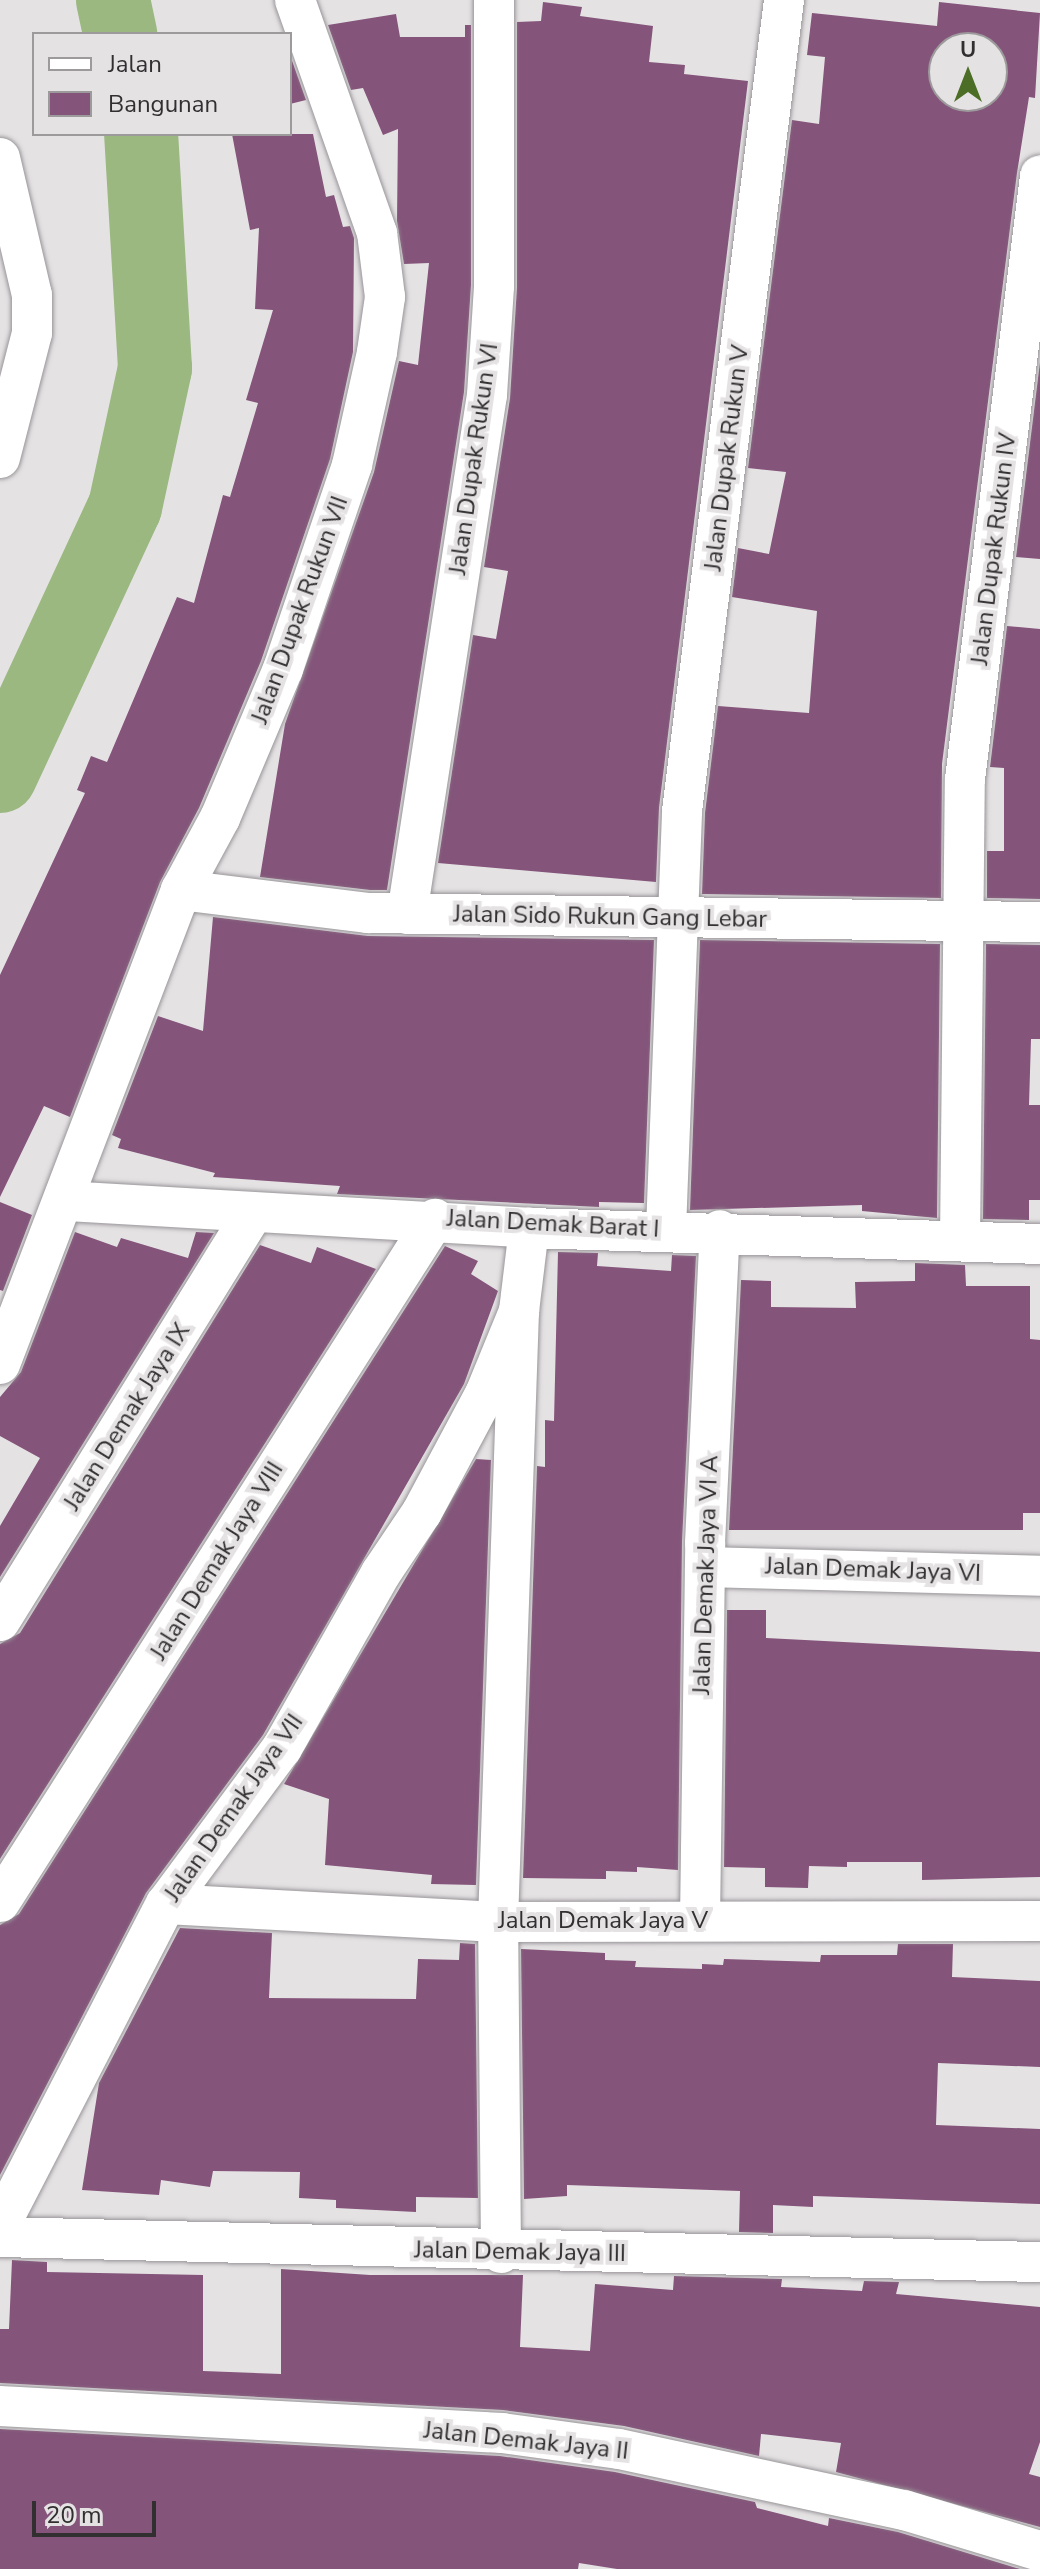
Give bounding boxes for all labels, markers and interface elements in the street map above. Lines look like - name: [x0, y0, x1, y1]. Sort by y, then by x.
- legend: [32, 32, 292, 136]
- north arrow: [928, 32, 1008, 112]
- text: U: [960, 35, 976, 65]
- text: Jalan: [108, 48, 162, 80]
- text: Bangunan: [108, 88, 218, 120]
- street label: Jalan Dupak Rukun VI: [443, 341, 505, 577]
- street label: Jalan Dupak Rukun V: [699, 343, 755, 573]
- street label: Jalan Dupak Rukun IV: [965, 431, 1023, 667]
- street label: Jalan Dupak Rukun VII: [245, 492, 355, 728]
- street label: Jalan Sido Rukun Gang Lebar: [453, 900, 767, 934]
- street label: Jalan Demak Barat I: [446, 1204, 660, 1244]
- street label: Jalan Demak Jaya IX: [58, 1318, 196, 1516]
- street label: Jalan Demak Jaya VI A: [687, 1455, 725, 1695]
- street label: Jalan Demak Jaya VIII: [144, 1456, 290, 1666]
- street label: Jalan Demak Jaya VI: [764, 1552, 982, 1588]
- street label: Jalan Demak Jaya VII: [158, 1709, 310, 1907]
- street label: Jalan Demak Jaya V: [498, 1907, 708, 1935]
- street label: Jalan Demak Jaya III: [414, 2236, 626, 2268]
- street label: Jalan Demak Jaya II: [422, 2416, 630, 2466]
- scale bar: [36, 2485, 160, 2535]
- text: 20 m: [46, 2499, 102, 2531]

